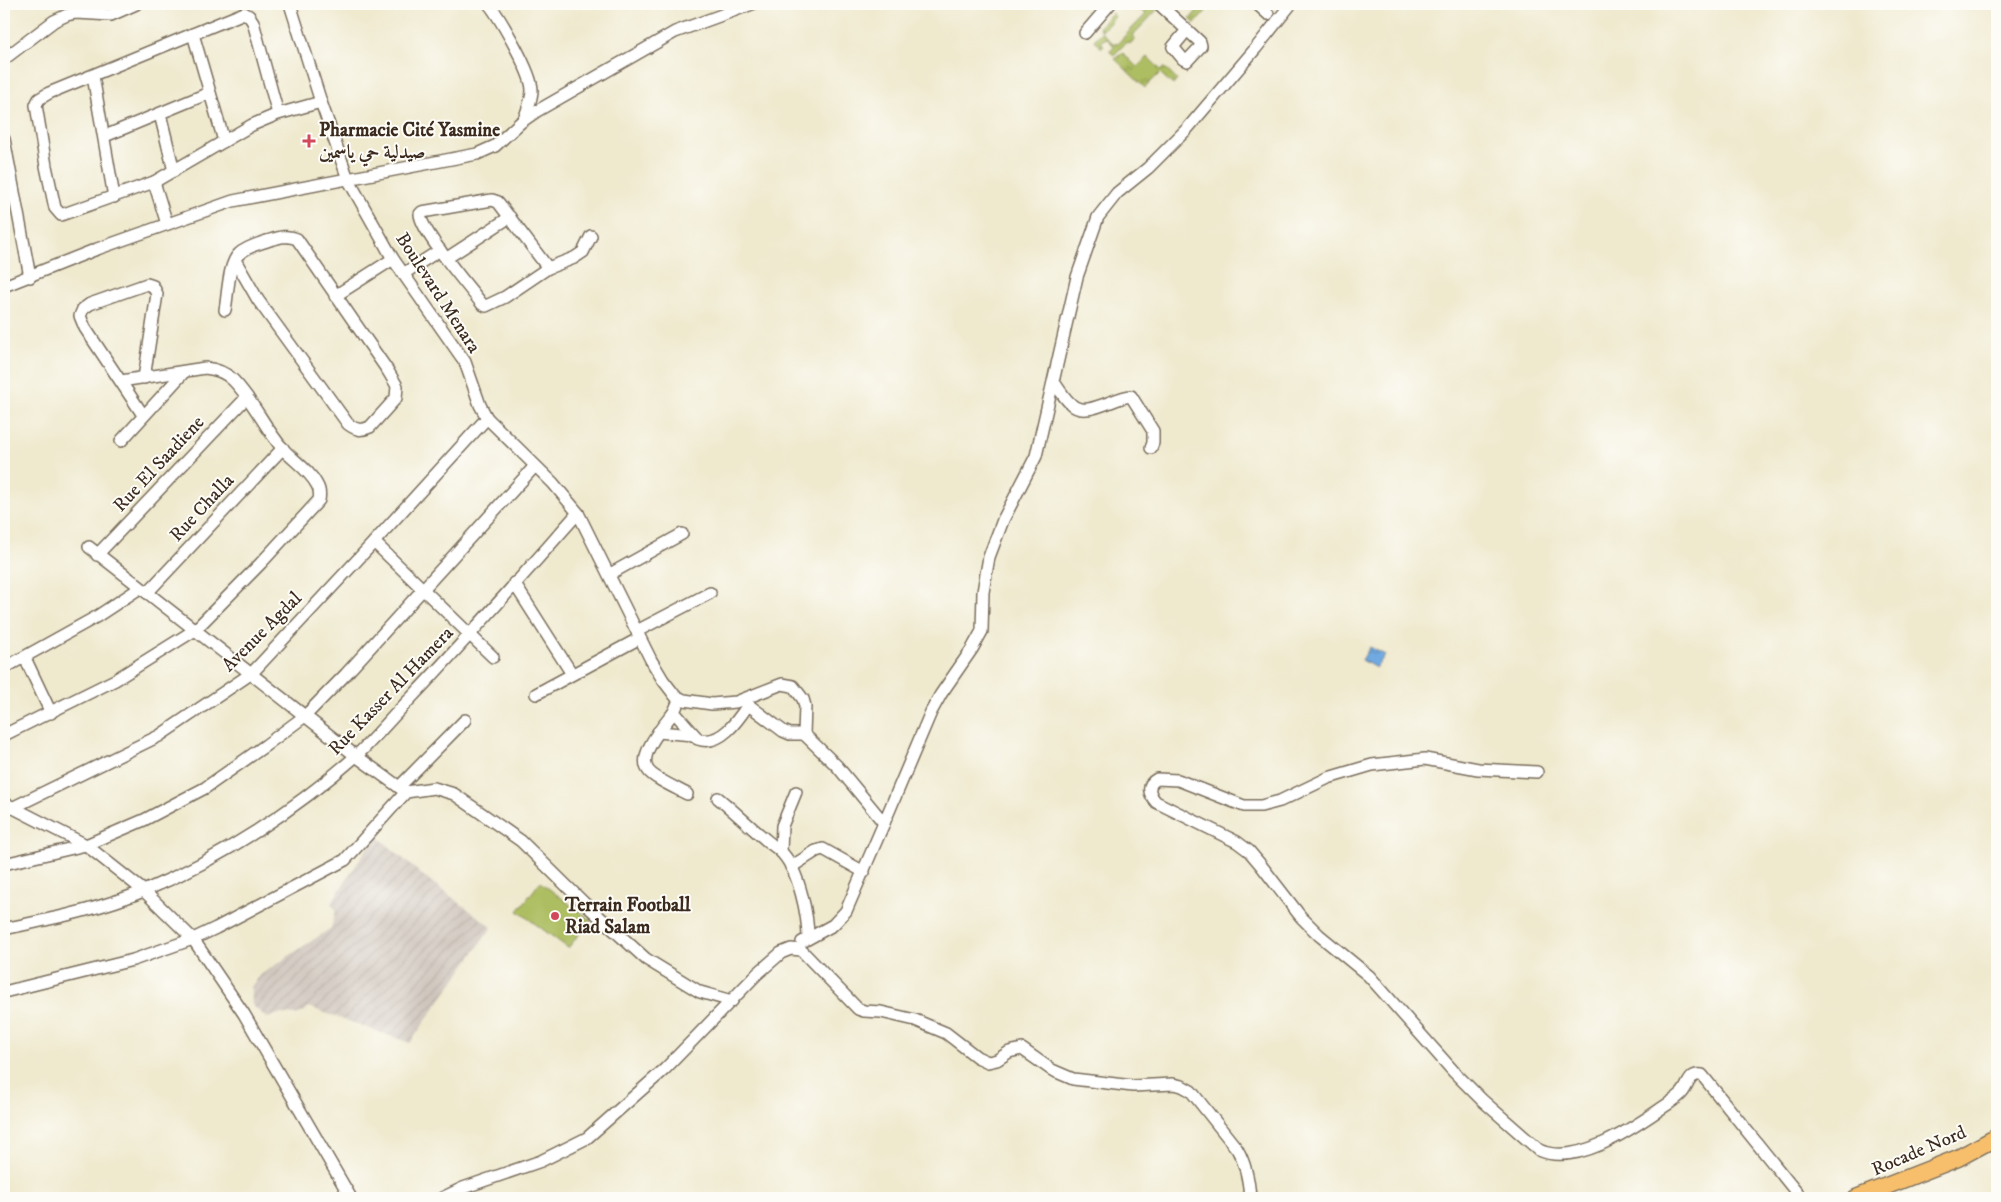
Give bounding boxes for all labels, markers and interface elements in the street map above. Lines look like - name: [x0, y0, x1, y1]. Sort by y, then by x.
- place label: Pharmacie Cité Yasmine صيدلية حي ياسمين: [319, 119, 500, 167]
- marker: Pharmacie Cité Yasmine صيدلية حي ياسمين: [303, 135, 315, 147]
- street label: Boulevard Menara: [390, 228, 486, 358]
- street label: Rue El Saadiene: [109, 411, 209, 517]
- street label: Rue Challa: [165, 469, 239, 547]
- street label: Avenue Agdal: [217, 587, 307, 677]
- street label: Rue Kasser Al Hamera: [324, 622, 458, 760]
- place label: Terrain Football Riad Salam: [564, 894, 691, 939]
- marker: Terrain Football Riad Salam: [549, 910, 561, 922]
- street label: Rocade Nord: [1868, 1121, 1970, 1181]

